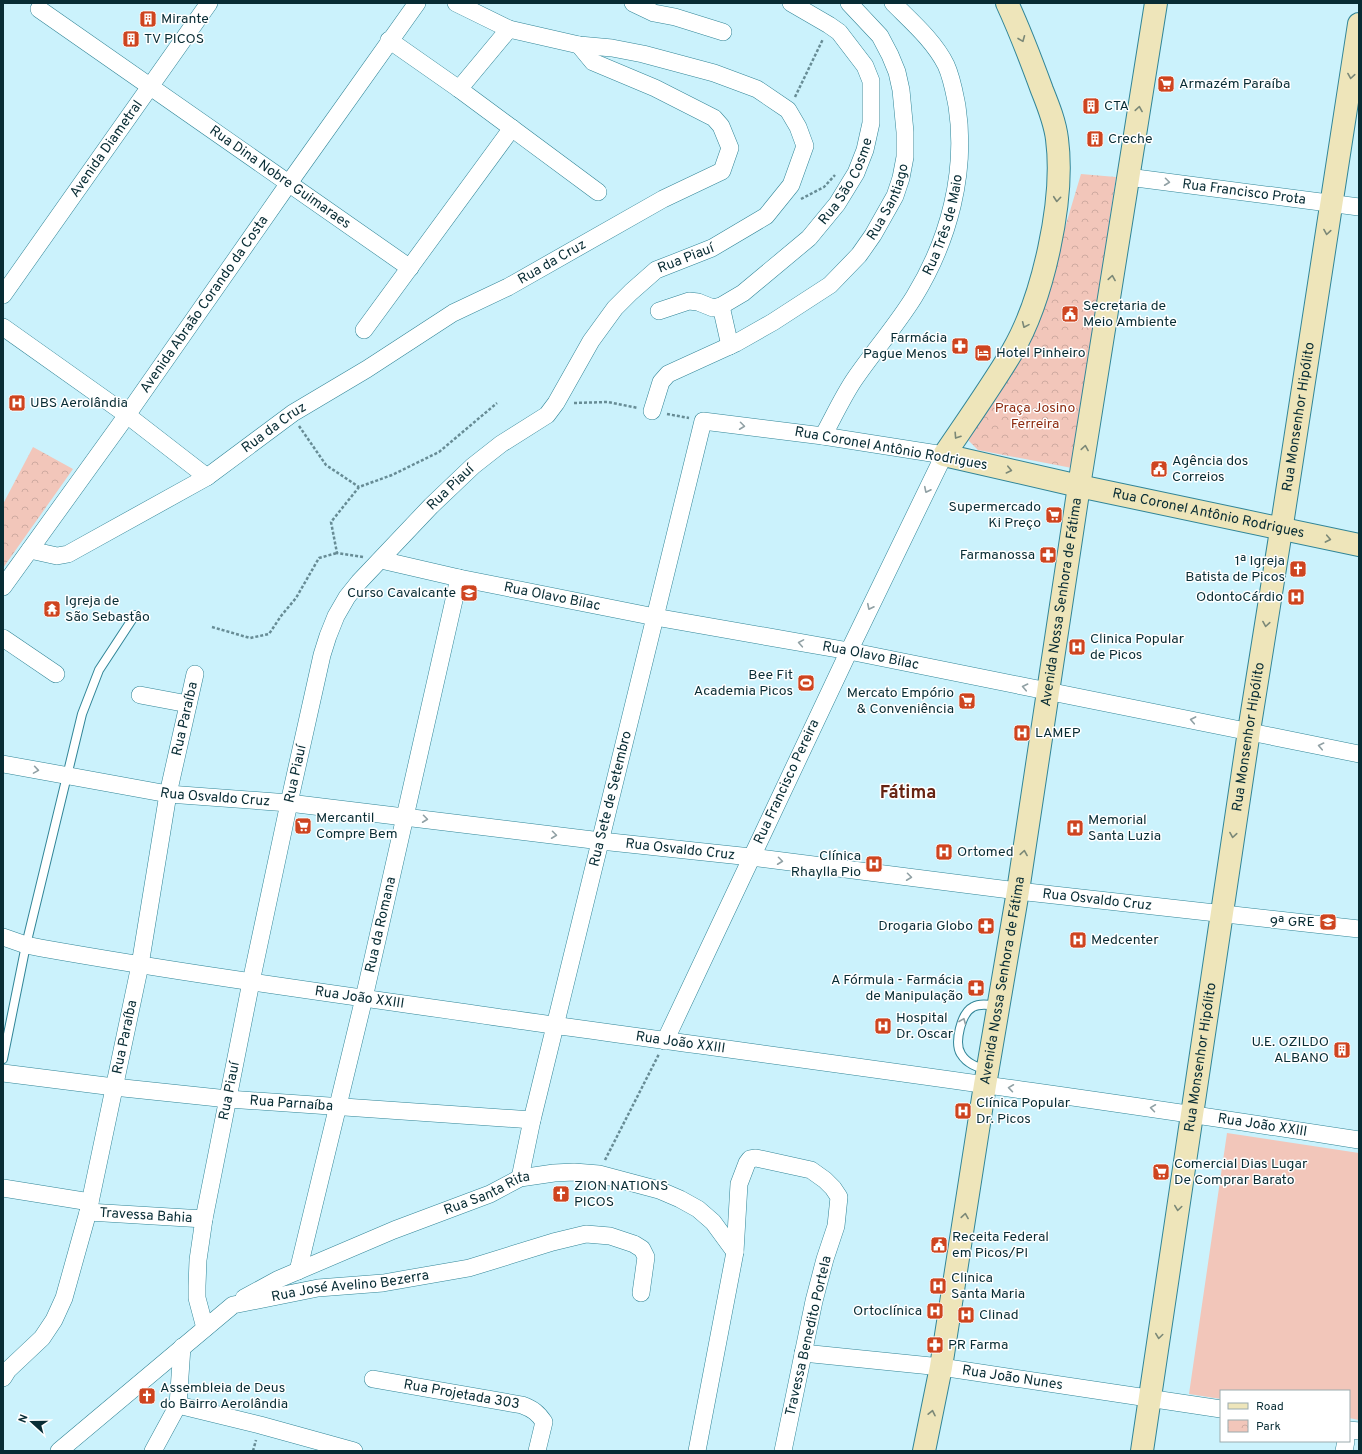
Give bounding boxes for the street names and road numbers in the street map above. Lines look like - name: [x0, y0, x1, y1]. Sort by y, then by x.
- street label: Avenida Diametral: [66, 97, 146, 201]
- street label: Rua Dina Nobre Guimaraes: [206, 122, 354, 232]
- street label: Rua São Cosme: [815, 136, 876, 228]
- street label: Rua Santiago: [863, 162, 912, 244]
- street label: Rua Três de Maio: [919, 173, 966, 278]
- street label: Rua Francisco Prota: [1181, 176, 1307, 209]
- street label: Avenida Abraão Corando da Costa: [136, 212, 272, 396]
- street label: Rua da Cruz: [515, 236, 589, 288]
- street label: Rua Piauí: [655, 239, 718, 277]
- street label: Rua Monsenhor Hipólito: [1279, 341, 1318, 493]
- street label: Rua da Cruz: [238, 399, 309, 457]
- street label: Rua Coronel Antônio Rodrigues: [793, 424, 989, 474]
- street label: Rua Piauí: [423, 460, 479, 514]
- street label: Rua Coronel Antônio Rodrigues: [1111, 485, 1306, 542]
- street label: Avenida Nossa Senhora de Fátima: [1037, 497, 1086, 708]
- street label: Rua Olavo Bilac: [502, 579, 602, 614]
- street label: Rua Olavo Bilac: [821, 638, 921, 673]
- street label: Rua Monsenhor Hipólito: [1229, 661, 1268, 813]
- street label: Rua Paraíba: [168, 680, 201, 757]
- street label: Rua Francisco Pereira: [751, 717, 823, 847]
- street label: Rua Sete de Setembro: [586, 729, 635, 868]
- street label: Rua Piauí: [281, 742, 311, 804]
- street label: Rua Osvaldo Cruz: [159, 784, 271, 810]
- street label: Rua Osvaldo Cruz: [625, 835, 736, 864]
- street label: Rua da Romana: [361, 875, 400, 974]
- street label: Avenida Nossa Senhora de Fátima: [977, 875, 1029, 1086]
- street label: Rua Osvaldo Cruz: [1041, 885, 1153, 914]
- street label: Rua Monsenhor Hipólito: [1181, 981, 1220, 1133]
- street label: Rua João XXIII: [314, 983, 405, 1012]
- street label: Rua Paraíba: [109, 998, 141, 1076]
- street label: Rua João XXIII: [635, 1028, 726, 1057]
- street label: Rua Piauí: [215, 1059, 244, 1122]
- street label: Rua Parnaíba: [249, 1092, 334, 1115]
- street label: Rua João XXIII: [1217, 1110, 1308, 1140]
- street label: Rua Santa Rita: [441, 1168, 531, 1219]
- street label: Travessa Bahia: [99, 1204, 193, 1227]
- street label: Travessa Benedito Portela: [782, 1254, 836, 1418]
- street label: Rua José Avelino Bezerra: [270, 1267, 430, 1306]
- street label: Rua João Nunes: [961, 1362, 1064, 1394]
- street label: Rua Projetada 303: [402, 1376, 521, 1413]

